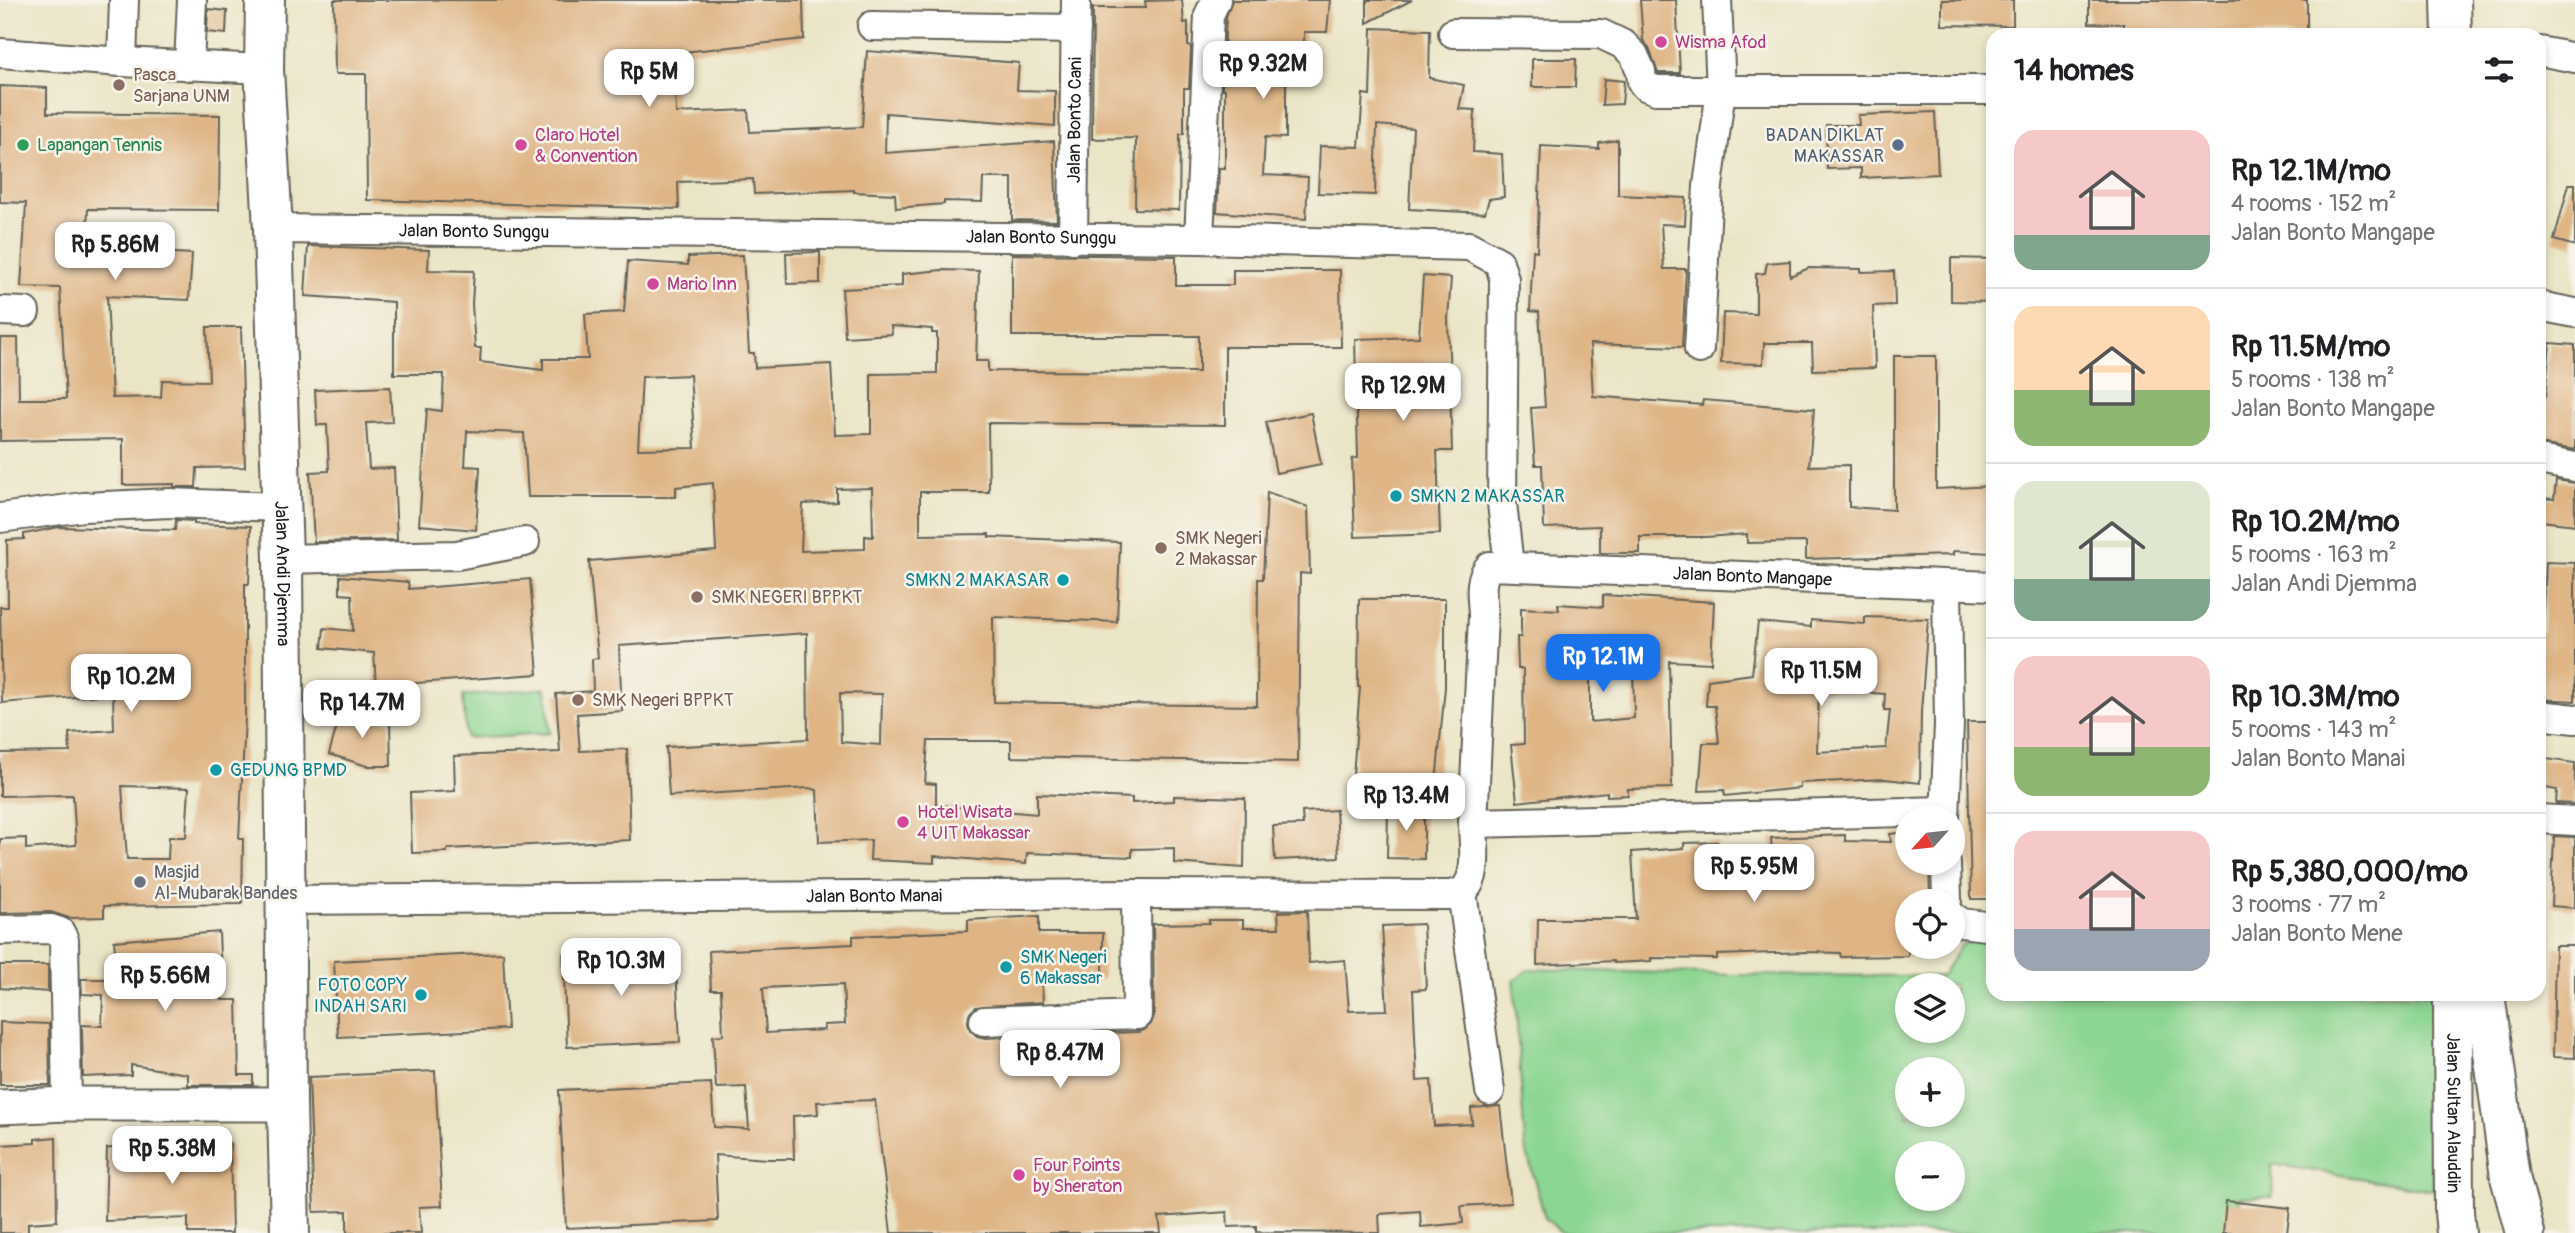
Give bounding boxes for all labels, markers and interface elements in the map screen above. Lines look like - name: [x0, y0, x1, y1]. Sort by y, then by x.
- place label: Wisma Afod: [1675, 31, 1766, 54]
- marker: Wisma Afod: [1653, 34, 1669, 50]
- pin: Rp 9.32M: [1191, 42, 1335, 101]
- text: Rp 9.32M: [1219, 49, 1307, 78]
- pin: Rp 5M: [600, 50, 698, 109]
- icon: filters: [2480, 51, 2518, 89]
- text: 14 homes: [2014, 52, 2134, 89]
- text: Rp 5M: [620, 57, 678, 86]
- street label: Jalan Bonto Cani: [1062, 57, 1087, 183]
- place label: Pasca Sarjana UNM: [133, 64, 230, 108]
- marker: Pasca Sarjana UNM: [111, 77, 127, 93]
- place label: Claro Hotel & Convention: [535, 124, 638, 168]
- place label: BADAN DIKLAT MAKASSAR: [1765, 124, 1884, 168]
- place label: Lapangan Tennis: [37, 134, 162, 157]
- marker: Lapangan Tennis: [15, 137, 31, 153]
- marker: Claro Hotel & Convention: [513, 137, 529, 153]
- marker: BADAN DIKLAT MAKASSAR: [1890, 137, 1906, 153]
- text: Rp 12.1M/mo: [2231, 152, 2391, 189]
- icon: home: [2070, 158, 2154, 242]
- text: 4 rooms · 152 m²: [2231, 189, 2397, 218]
- text: Jalan Bonto Mangape: [2231, 218, 2435, 247]
- street label: Jalan Bonto Sunggu: [398, 219, 549, 243]
- pin: Rp 5.86M: [43, 222, 187, 282]
- street label: Jalan Bonto Sunggu: [965, 225, 1116, 250]
- text: Rp 5.86M: [71, 230, 159, 259]
- place label: Mario Inn: [667, 273, 737, 296]
- marker: Mario Inn: [645, 276, 661, 292]
- text: Rp 11.5M/mo: [2231, 328, 2390, 365]
- icon: home: [2070, 334, 2154, 418]
- pin: Rp 12.9M: [1331, 364, 1475, 423]
- text: 5 rooms · 138 m²: [2231, 365, 2395, 394]
- text: Rp 12.9M: [1361, 371, 1445, 400]
- text: Jalan Bonto Mangape: [2231, 394, 2435, 423]
- place label: SMKN 2 MAKASSAR: [1410, 485, 1565, 508]
- marker: SMKN 2 MAKASSAR: [1388, 488, 1404, 504]
- street label: Jalan Andi Djemma: [270, 500, 295, 646]
- text: Rp 10.2M/mo: [2231, 503, 2400, 540]
- icon: home: [2070, 509, 2154, 593]
- place label: SMK Negeri 2 Makassar: [1175, 527, 1262, 571]
- marker: SMK Negeri 2 Makassar: [1153, 540, 1169, 556]
- text: 5 rooms · 163 m²: [2231, 540, 2397, 569]
- street label: Jalan Bonto Mangape: [1672, 562, 1833, 591]
- place label: SMKN 2 MAKASAR: [905, 569, 1049, 592]
- text: Jalan Andi Djemma: [2231, 569, 2417, 598]
- marker: SMKN 2 MAKASAR: [1055, 572, 1071, 588]
- place label: SMK NEGERI BPPKT: [711, 586, 862, 609]
- marker: SMK NEGERI BPPKT: [689, 589, 705, 605]
- pin: Rp 12.1M: [1531, 634, 1675, 694]
- text: Rp 12.1M: [1562, 642, 1644, 671]
- pin: Rp 11.5M: [1749, 648, 1893, 708]
- pin: Rp 10.2M: [59, 654, 203, 714]
- text: Rp 11.5M: [1780, 656, 1862, 685]
- text: Rp 10.2M: [87, 662, 175, 691]
- text: Rp 10.3M/mo: [2231, 678, 2400, 715]
- pin: Rp 14.7M: [290, 680, 434, 740]
- icon: home: [2070, 684, 2154, 768]
- text: Rp 14.7M: [319, 688, 405, 717]
- place label: SMK Negeri BPPKT: [592, 689, 734, 712]
- marker: SMK Negeri BPPKT: [570, 692, 586, 708]
- text: 5 rooms · 143 m²: [2231, 715, 2396, 744]
- text: Jalan Bonto Manai: [2231, 744, 2405, 773]
- place label: GEDUNG BPMD: [230, 759, 347, 782]
- marker: GEDUNG BPMD: [208, 762, 224, 778]
- pin: Rp 13.4M: [1334, 774, 1478, 833]
- text: Rp 13.4M: [1363, 781, 1449, 810]
- place label: Hotel Wisata 4 UIT Makassar: [917, 801, 1031, 845]
- north arrow: [1895, 805, 1965, 875]
- map controls: [1895, 805, 1965, 1211]
- marker: Hotel Wisata 4 UIT Makassar: [895, 814, 911, 830]
- pin: Rp 5.95M: [1682, 844, 1826, 904]
- text: Rp 5.95M: [1710, 852, 1798, 881]
- text: Rp 5,380,000/mo: [2231, 853, 2468, 890]
- icon: home: [2070, 859, 2154, 943]
- place label: Masjid Al-Mubarak Bandes: [154, 861, 297, 905]
- marker: Masjid Al-Mubarak Bandes: [132, 874, 148, 890]
- street label: Jalan Bonto Manai: [806, 884, 942, 908]
- button: locate: [1895, 889, 1965, 959]
- text: 3 rooms · 77 m²: [2231, 890, 2386, 919]
- text: Jalan Bonto Mene: [2231, 919, 2403, 948]
- pin: Rp 10.3M: [549, 939, 693, 998]
- text: Rp 10.3M: [577, 946, 665, 975]
- place label: SMK Negeri 6 Makassar: [1020, 946, 1107, 990]
- pin: Rp 5.66M: [93, 954, 237, 1013]
- marker: SMK Negeri 6 Makassar: [998, 959, 1014, 975]
- text: Rp 5.66M: [120, 961, 210, 990]
- button: layers: [1895, 973, 1965, 1043]
- place label: FOTO COPY INDAH SARI: [314, 974, 408, 1018]
- marker: FOTO COPY INDAH SARI: [413, 987, 429, 1003]
- pin: Rp 8.47M: [988, 1030, 1132, 1090]
- street label: Jalan Sultan Alauddin: [2442, 1033, 2465, 1193]
- text: Rp 8.47M: [1016, 1038, 1104, 1067]
- button: +: [1895, 1057, 1965, 1127]
- pin: Rp 5.38M: [100, 1126, 244, 1186]
- text: Rp 5.38M: [128, 1134, 216, 1163]
- button: −: [1895, 1141, 1965, 1211]
- place label: Four Points by Sheraton: [1033, 1154, 1122, 1198]
- marker: Four Points by Sheraton: [1011, 1167, 1027, 1183]

